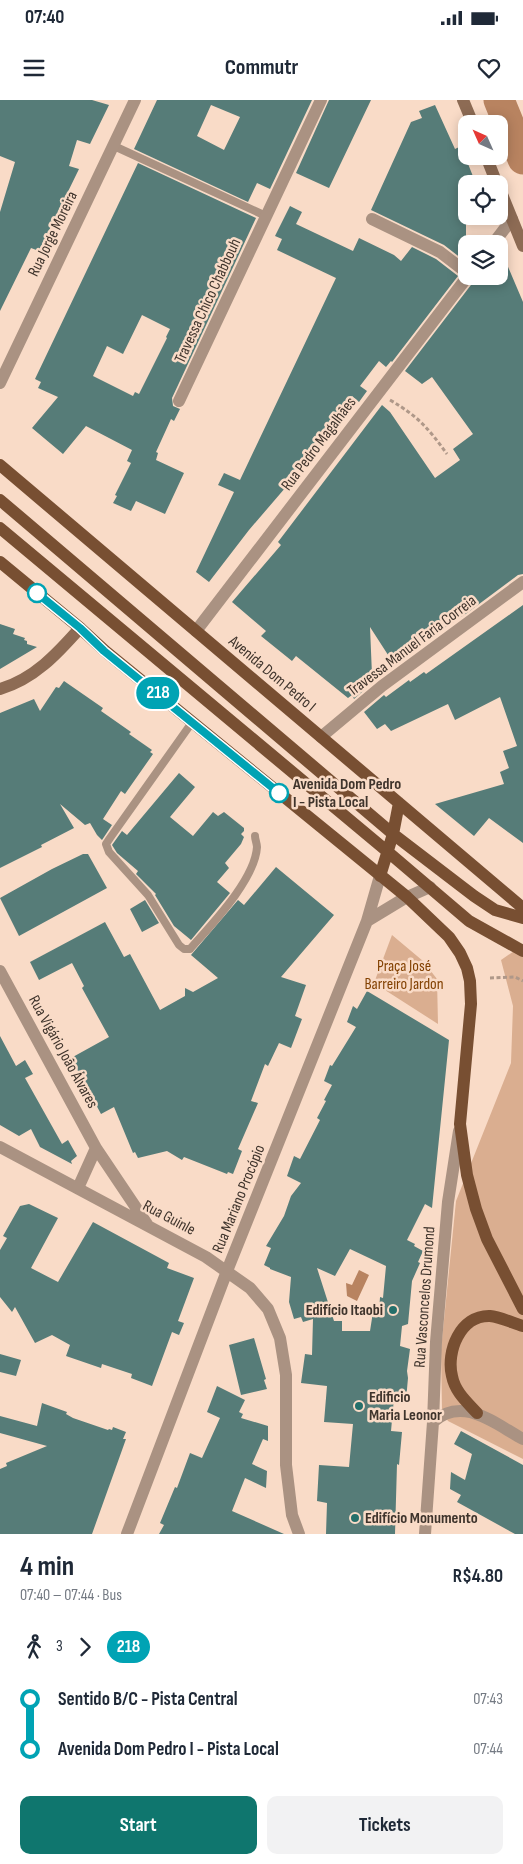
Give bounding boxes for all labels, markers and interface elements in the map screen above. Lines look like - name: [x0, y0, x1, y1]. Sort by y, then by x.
- text: 07:40: [25, 6, 64, 29]
- icon: menu: [20, 54, 48, 82]
- text: Commutr: [225, 54, 298, 81]
- icon: heart: [475, 54, 503, 82]
- north arrow: [458, 115, 508, 165]
- map controls: [458, 115, 508, 285]
- button: locate: [458, 175, 508, 225]
- street label: Rua Jorge Moreira: [24, 188, 82, 280]
- button: layers: [458, 235, 508, 285]
- street label: Travessa Chico Chabbouh: [171, 236, 245, 366]
- street label: Rua Pedro Magalhães: [278, 393, 361, 495]
- unlabelled marker: [27, 583, 47, 603]
- street label: Travessa Manuel Faria Correia: [344, 591, 480, 701]
- street label: Avenida Dom Pedro I: [224, 631, 320, 716]
- line badge: 218: [129, 677, 187, 709]
- text: 218: [146, 682, 170, 703]
- place label: Avenida Dom Pedro I - Pista Local: [292, 775, 401, 812]
- marker: Avenida Dom Pedro I - Pista Local: [269, 783, 289, 803]
- park label: Praça José Barreiro Jardon: [364, 957, 444, 994]
- street label: Rua Vigário João Álvares: [24, 992, 102, 1112]
- street label: Rua Mariano Procópio: [209, 1142, 269, 1256]
- street label: Rua Guinle: [139, 1196, 199, 1240]
- street label: Rua Vasconcelos Drumond: [411, 1226, 439, 1368]
- place label: Edifício Itaobi: [306, 1301, 383, 1320]
- marker: Edifício Itaobi: [387, 1304, 399, 1316]
- place label: Edificio Maria Leonor: [369, 1388, 442, 1425]
- marker: Edificio Maria Leonor: [353, 1400, 365, 1412]
- place label: Edifício Monumento: [365, 1509, 478, 1528]
- marker: Edifício Monumento: [349, 1512, 361, 1524]
- text: 4 min: [20, 1550, 74, 1583]
- text: R$4.80: [453, 1565, 503, 1588]
- text: 07:40 – 07:44 · Bus: [20, 1586, 122, 1605]
- icon: walk: [20, 1633, 48, 1661]
- icon: forward: [71, 1633, 99, 1661]
- text: 218: [117, 1636, 140, 1657]
- text: 3: [56, 1637, 63, 1656]
- text: Sentido B/C - Pista Central: [58, 1688, 238, 1711]
- text: 07:43: [473, 1690, 503, 1709]
- text: Avenida Dom Pedro I - Pista Local: [58, 1738, 279, 1761]
- text: 07:44: [473, 1740, 503, 1759]
- button: Start: [20, 1796, 257, 1854]
- button: Tickets: [267, 1796, 503, 1854]

